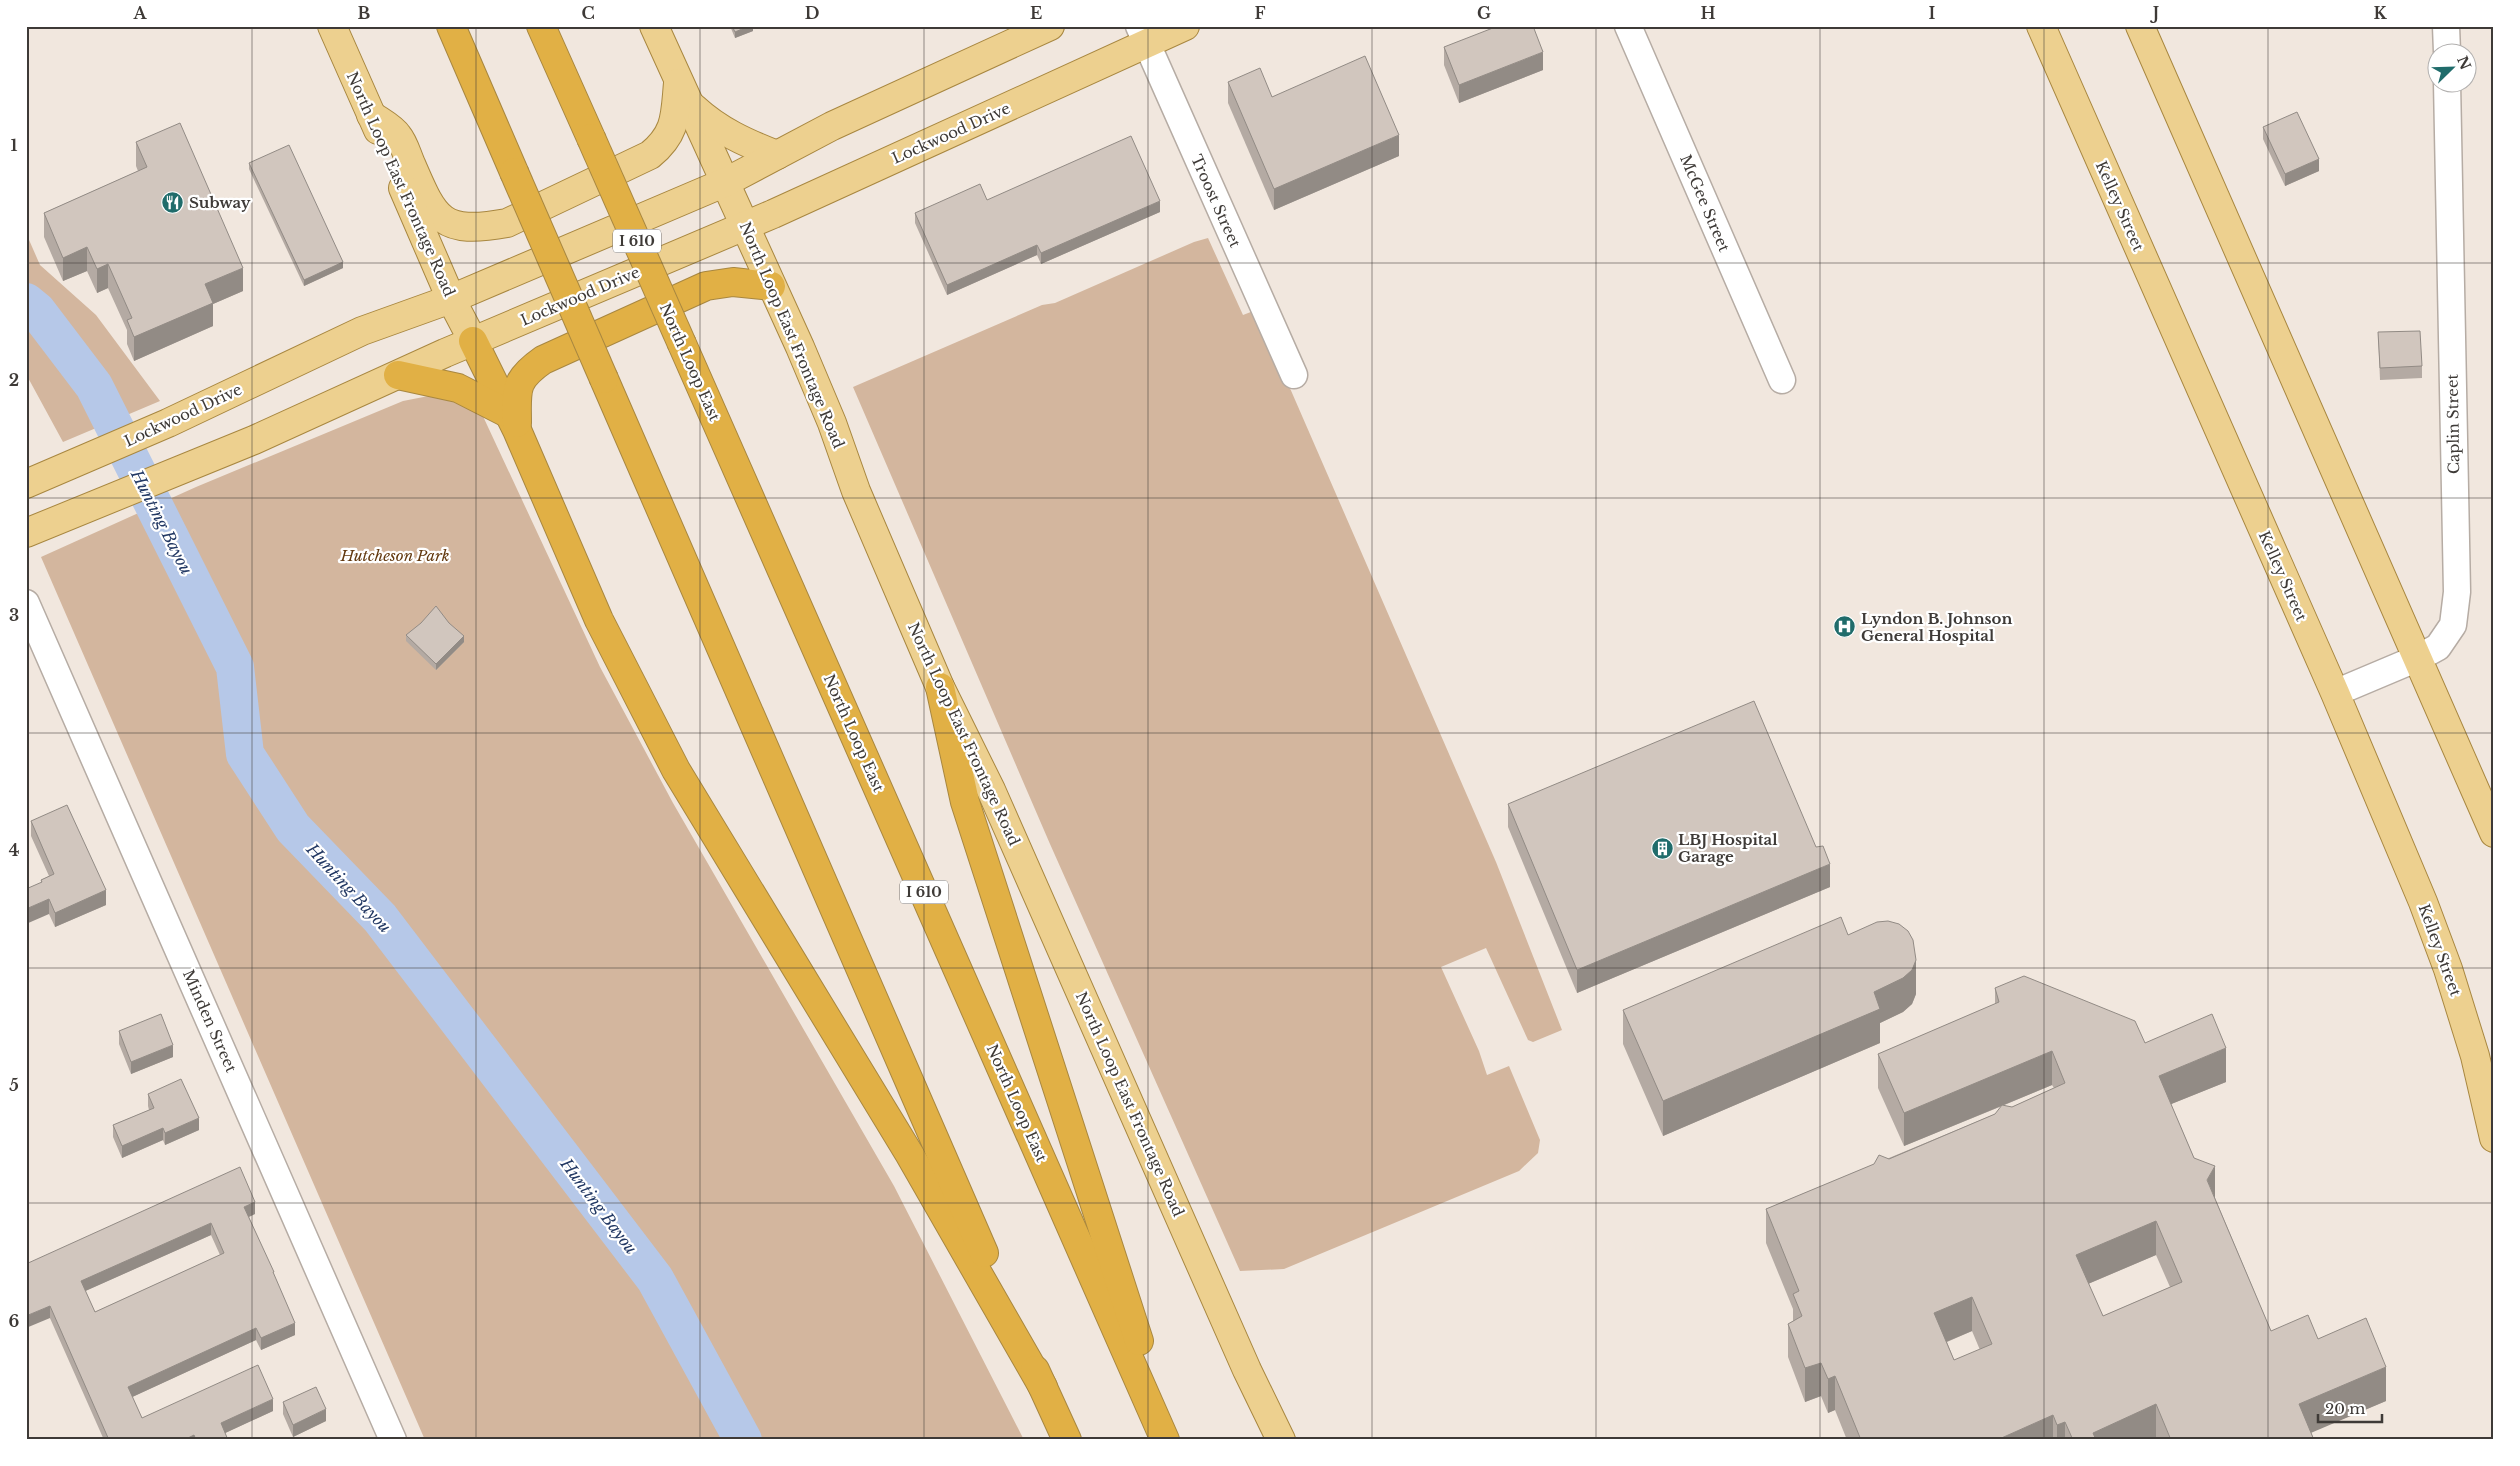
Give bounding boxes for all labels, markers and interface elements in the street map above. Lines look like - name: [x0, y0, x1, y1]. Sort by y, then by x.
- text: A: [133, 3, 148, 23]
- text: B: [358, 3, 371, 23]
- text: C: [581, 3, 595, 23]
- text: D: [805, 3, 819, 23]
- text: E: [1030, 3, 1042, 23]
- text: F: [1254, 3, 1266, 23]
- text: G: [1477, 3, 1491, 23]
- text: H: [1700, 3, 1716, 23]
- text: I: [1929, 3, 1936, 23]
- text: J: [2150, 3, 2159, 23]
- text: K: [2373, 3, 2387, 23]
- north arrow: [2428, 42, 2478, 92]
- text: N: [2453, 53, 2475, 72]
- street label: North Loop East Frontage Road: [343, 69, 459, 299]
- street label: Lockwood Drive: [889, 98, 1013, 168]
- text: 1: [11, 135, 18, 155]
- street label: Troost Street: [1187, 152, 1245, 251]
- street label: McGee Street: [1676, 152, 1734, 255]
- street label: Kelley Street: [2092, 158, 2148, 254]
- restaurant icon: Subway: [161, 190, 185, 214]
- place label: Subway: [189, 193, 251, 212]
- street label: North Loop East Frontage Road: [736, 219, 848, 451]
- road number: I 610: [613, 230, 661, 252]
- street label: Lockwood Drive: [518, 262, 642, 330]
- street label: North Loop East: [655, 300, 725, 424]
- text: 2: [9, 370, 19, 390]
- street label: Caplin Street: [2443, 373, 2463, 474]
- street label: Lockwood Drive: [121, 379, 245, 451]
- water label: Hunting Bayou: [127, 465, 197, 578]
- street label: Kelley Street: [2255, 528, 2311, 624]
- park label: Hutcheson Park: [340, 546, 449, 565]
- text: 3: [9, 605, 19, 625]
- place label: Lyndon B. Johnson General Hospital: [1861, 609, 2012, 645]
- hospital icon: Lyndon B. Johnson General Hospital: [1833, 615, 1857, 639]
- street label: North Loop East Frontage Road: [904, 619, 1024, 849]
- street label: North Loop East: [819, 671, 889, 795]
- place label: LBJ Hospital Garage: [1678, 830, 1778, 866]
- building icon: LBJ Hospital Garage: [1650, 836, 1674, 860]
- water label: Hunting Bayou: [302, 838, 395, 937]
- text: 4: [9, 840, 19, 860]
- road number: I 610: [900, 880, 948, 904]
- street label: Kelley Street: [2415, 901, 2466, 999]
- street label: Minden Street: [179, 967, 241, 1076]
- street label: North Loop East Frontage Road: [1072, 989, 1188, 1219]
- street label: North Loop East: [982, 1041, 1052, 1165]
- text: 5: [9, 1075, 19, 1095]
- water label: Hunting Bayou: [556, 1153, 642, 1258]
- text: 6: [9, 1311, 20, 1331]
- scale bar: [2318, 1391, 2381, 1423]
- text: 20 m: [2325, 1399, 2365, 1418]

